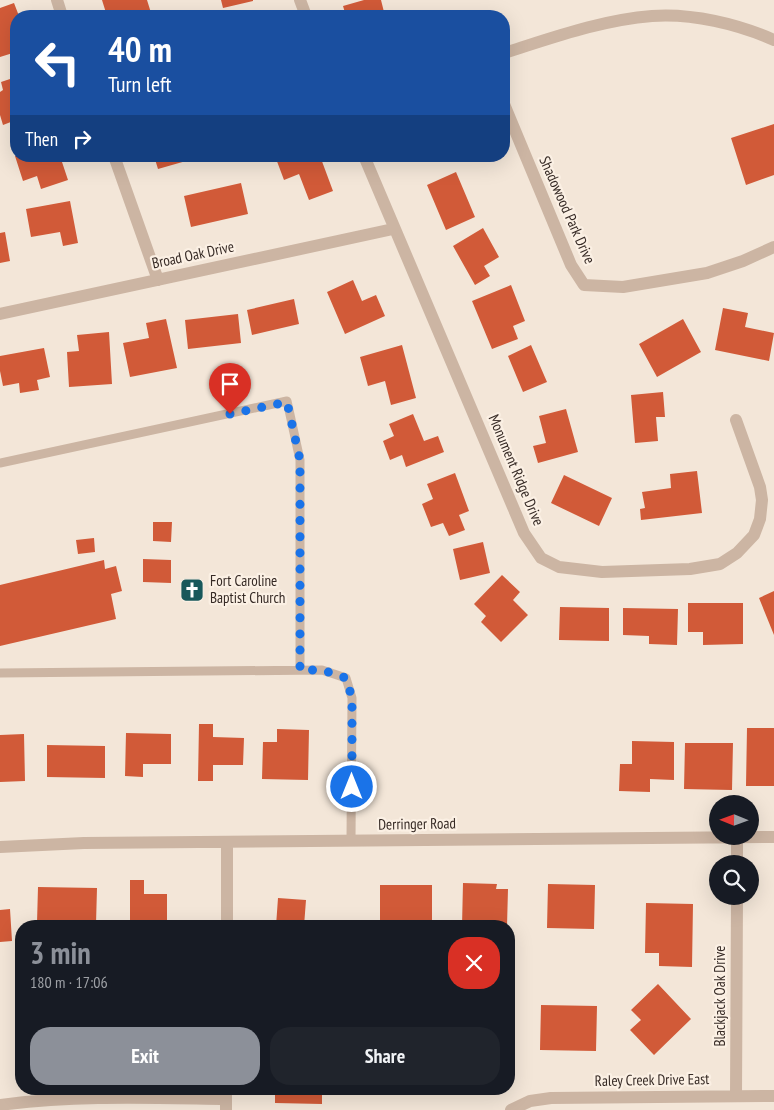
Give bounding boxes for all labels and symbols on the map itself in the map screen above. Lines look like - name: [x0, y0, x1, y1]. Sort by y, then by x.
- street label: Shadowood Park Drive: [535, 153, 600, 266]
- street label: Broad Oak Drive: [150, 237, 236, 272]
- pin: [209, 363, 251, 414]
- street label: Monument Ridge Drive: [484, 411, 548, 528]
- place label: Fort Caroline Baptist Church: [210, 571, 285, 607]
- church icon: Fort Caroline Baptist Church: [179, 577, 205, 603]
- position arrow: [325, 760, 377, 812]
- north arrow: [709, 795, 759, 845]
- street label: Derringer Road: [378, 813, 456, 834]
- street label: Blackjack Oak Drive: [710, 945, 729, 1047]
- street label: Raley Creek Drive East: [594, 1069, 710, 1090]

